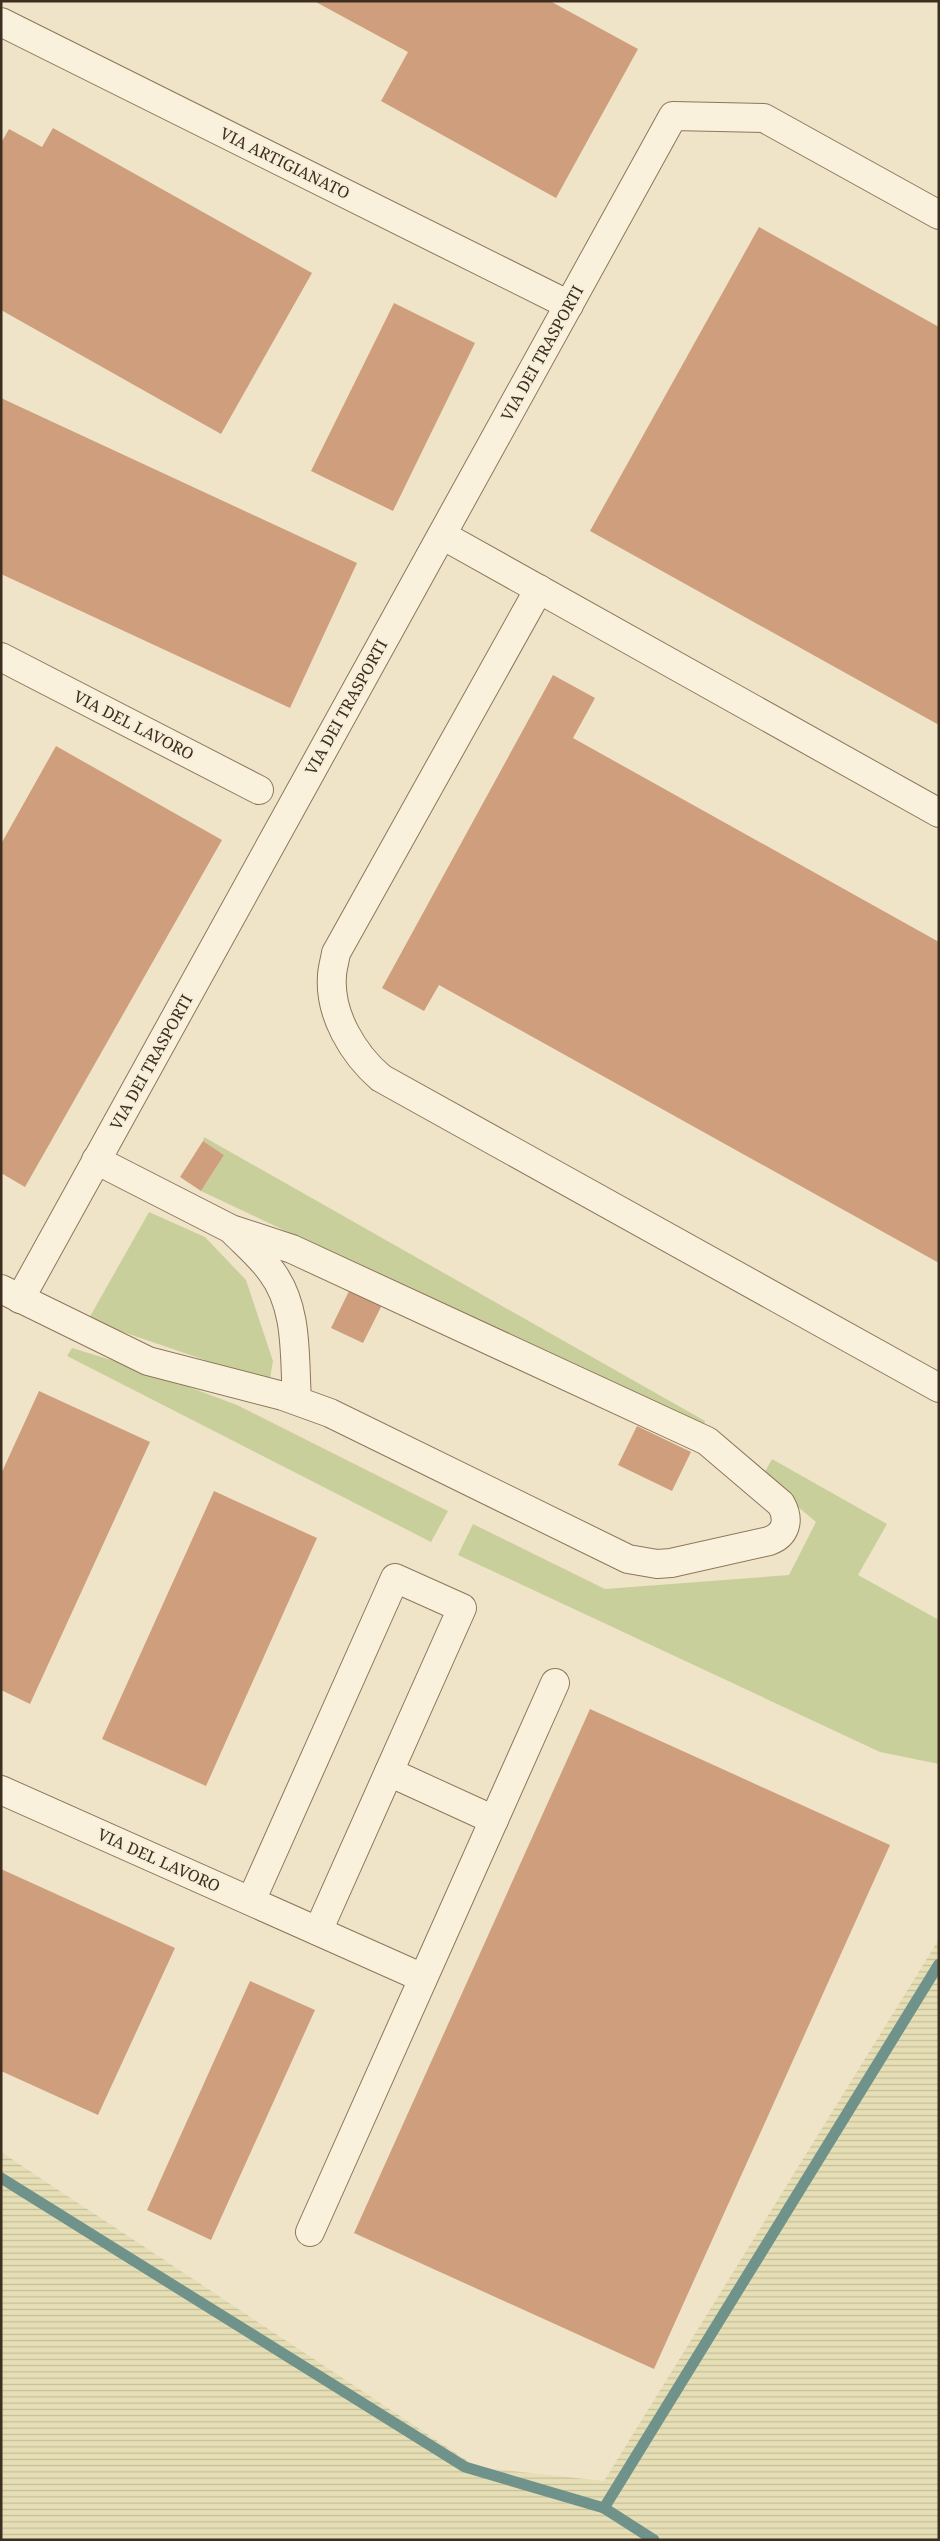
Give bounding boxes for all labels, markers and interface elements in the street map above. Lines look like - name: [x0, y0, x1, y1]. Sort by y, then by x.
- street label: VIA ARTIGIANATO: [216, 122, 354, 204]
- street label: VIA DEI TRASPORTI: [496, 281, 588, 425]
- street label: VIA DEI TRASPORTI: [300, 635, 392, 779]
- street label: VIA DEL LAVORO: [70, 685, 198, 765]
- street label: VIA DEI TRASPORTI: [105, 990, 197, 1134]
- street label: VIA DEL LAVORO: [94, 1823, 224, 1897]

